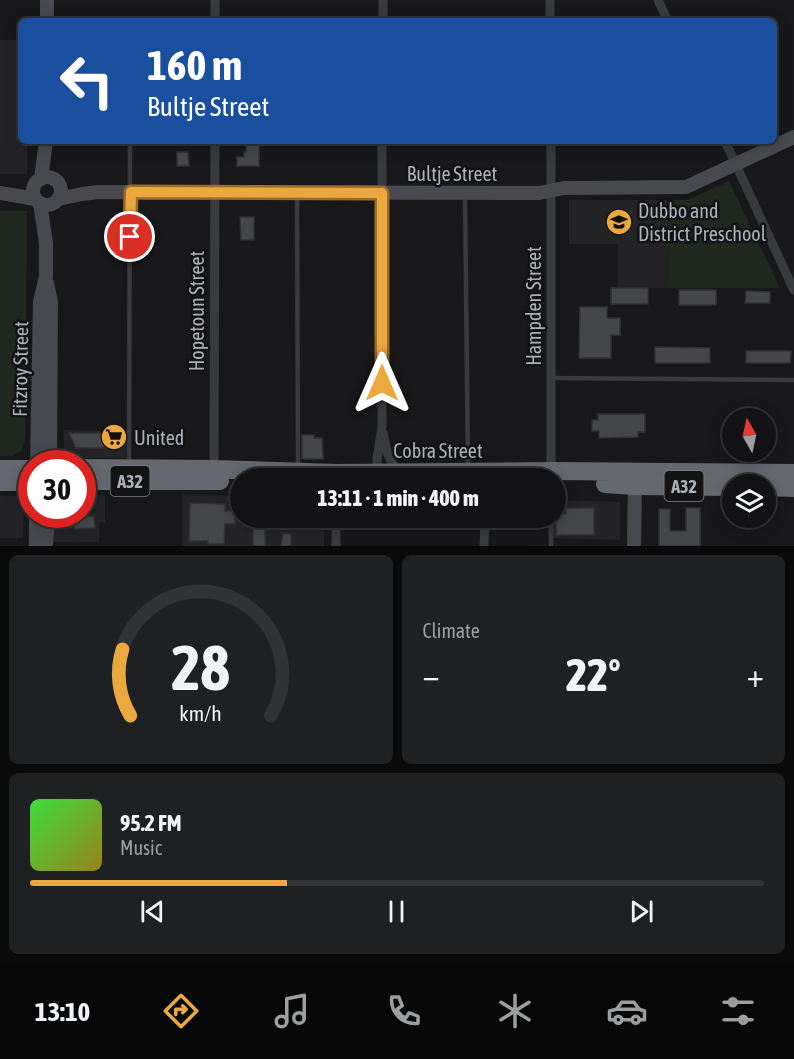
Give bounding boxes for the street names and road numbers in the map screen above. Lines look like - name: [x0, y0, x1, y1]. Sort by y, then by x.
- street label: Bultje Street: [407, 162, 497, 185]
- street label: Hampden Street: [522, 246, 545, 366]
- street label: Hopetoun Street: [185, 251, 208, 371]
- street label: Fitzroy Street: [8, 321, 32, 417]
- street label: Cobra Street: [393, 439, 483, 462]
- road number: A32: [110, 466, 150, 496]
- road number: A32: [664, 471, 704, 501]

